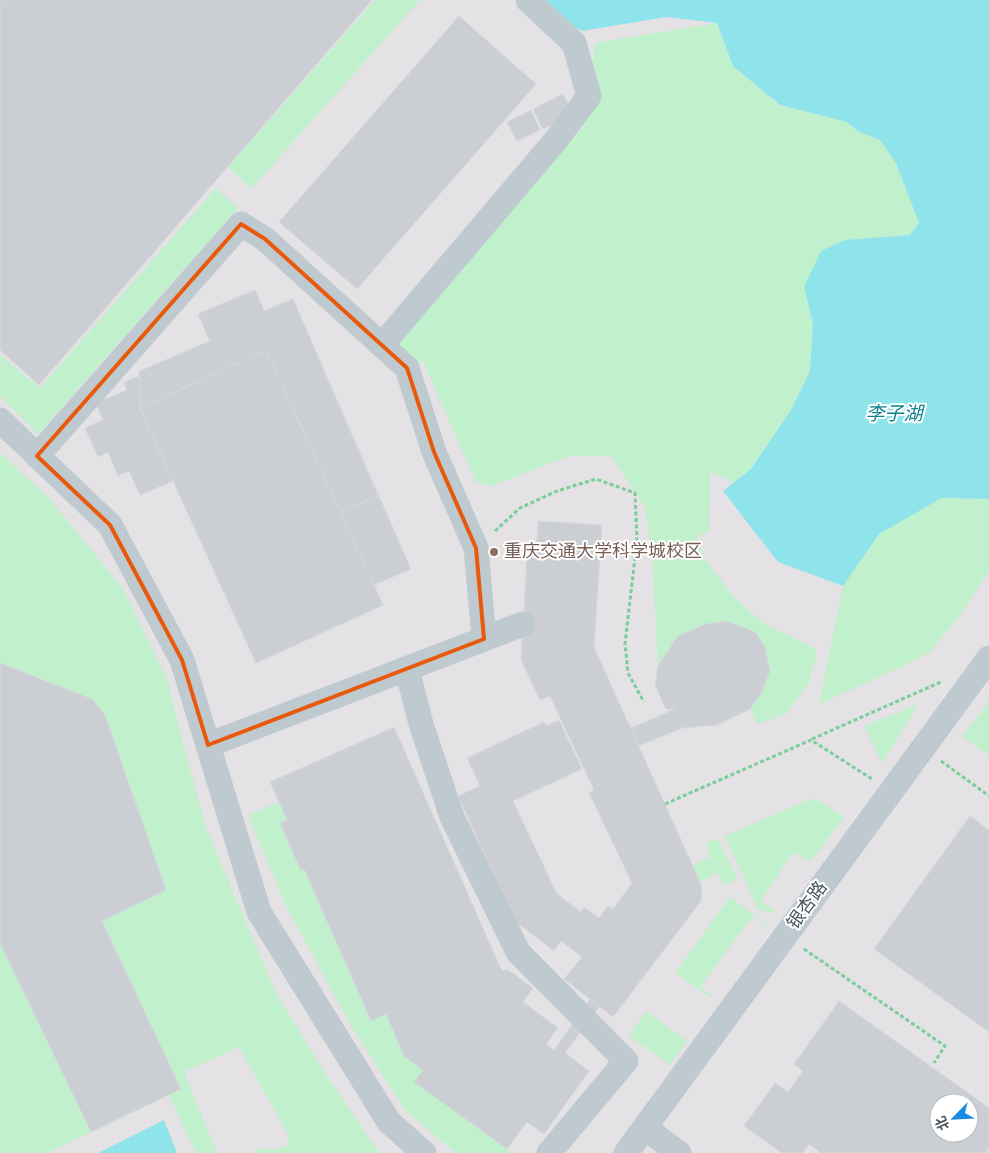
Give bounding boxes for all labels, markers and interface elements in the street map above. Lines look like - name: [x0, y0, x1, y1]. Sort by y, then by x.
- water label: 李子湖: [865, 403, 925, 427]
- place label: 重庆交通大学科学城校区: [504, 541, 702, 564]
- marker: 重庆交通大学科学城校区: [488, 546, 500, 558]
- street label: 银杏路: [783, 877, 833, 935]
- north arrow: [929, 1093, 979, 1143]
- text: 北: [933, 1113, 954, 1133]

